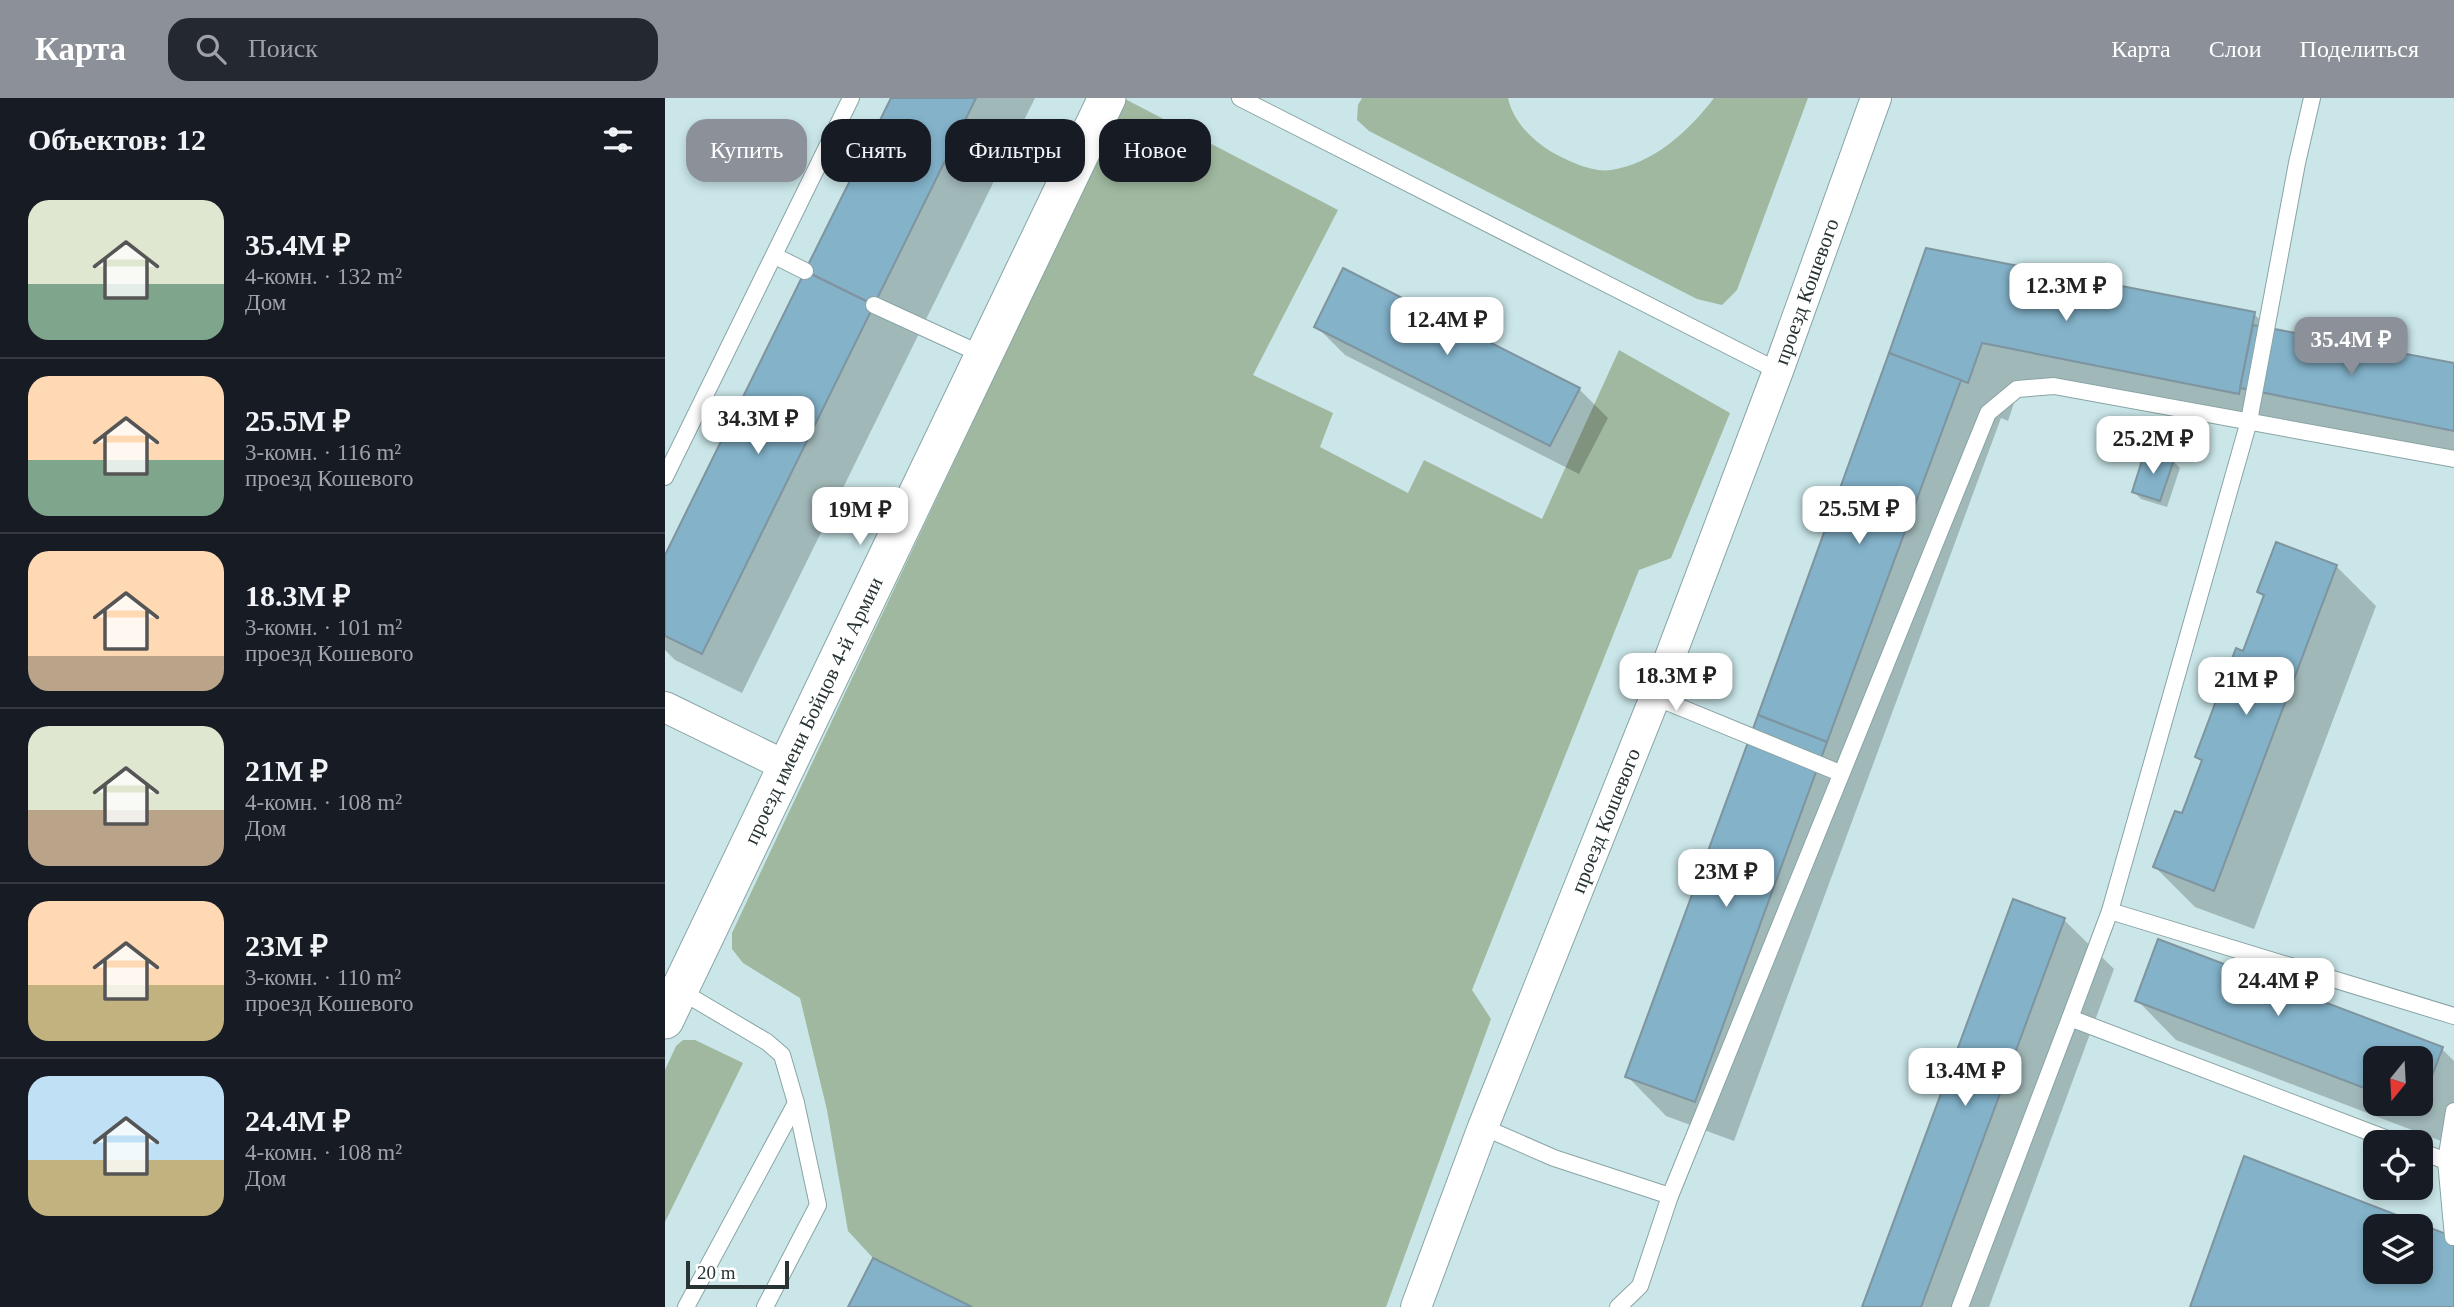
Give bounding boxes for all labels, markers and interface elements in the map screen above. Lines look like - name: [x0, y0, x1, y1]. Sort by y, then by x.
- search box: [168, 18, 658, 81]
- icon: search: [192, 30, 230, 68]
- text: Карта: [35, 31, 126, 67]
- text: Поиск: [248, 34, 318, 63]
- text: Карта: [2111, 36, 2171, 62]
- text: Слои: [2209, 36, 2262, 62]
- text: Поделиться: [2300, 36, 2419, 62]
- chip: Купить: [686, 119, 807, 182]
- chip: Снять: [821, 119, 931, 182]
- chip: Фильтры: [945, 119, 1085, 182]
- chip: Новое: [1099, 119, 1211, 182]
- icon: filters: [599, 121, 637, 159]
- text: Объектов: 12: [28, 123, 206, 156]
- street label: проезд Кошевого: [1769, 215, 1844, 368]
- icon: home: [84, 228, 168, 312]
- text: 35.4M ₽: [245, 228, 351, 261]
- text: 4-комн. · 132 m²: [245, 264, 402, 289]
- pin: 12.3M ₽: [2001, 264, 2131, 323]
- text: 12.3M ₽: [2025, 273, 2107, 298]
- text: Дом: [245, 290, 286, 315]
- pin: 12.4M ₽: [1382, 298, 1512, 357]
- text: 12.4M ₽: [1406, 307, 1488, 332]
- pin: 35.4M ₽: [2286, 317, 2416, 377]
- text: 35.4M ₽: [2310, 327, 2392, 352]
- pin: 34.3M ₽: [693, 396, 823, 456]
- icon: home: [84, 404, 168, 488]
- text: 25.5M ₽: [245, 404, 351, 437]
- text: 34.3M ₽: [717, 406, 799, 431]
- pin: 25.2M ₽: [2088, 416, 2218, 476]
- text: 25.2M ₽: [2112, 426, 2194, 451]
- text: 3-комн. · 116 m²: [245, 440, 401, 465]
- text: проезд Кошевого: [245, 466, 413, 491]
- pin: 25.5M ₽: [1794, 486, 1924, 546]
- pin: 19M ₽: [811, 488, 909, 547]
- text: 25.5M ₽: [1818, 496, 1900, 521]
- text: 19M ₽: [828, 497, 892, 522]
- street label: проезд имени Бойцов 4-й Армии: [739, 573, 888, 848]
- icon: home: [84, 579, 168, 663]
- text: 18.3M ₽: [245, 579, 351, 612]
- text: 3-комн. · 101 m²: [245, 615, 402, 640]
- text: проезд Кошевого: [245, 641, 413, 666]
- pin: 18.3M ₽: [1611, 654, 1741, 713]
- pin: 21M ₽: [2197, 658, 2295, 717]
- text: 18.3M ₽: [1635, 663, 1717, 688]
- text: 21M ₽: [2214, 667, 2278, 692]
- street label: проезд Кошевого: [1566, 745, 1645, 897]
- icon: home: [84, 754, 168, 838]
- text: 21M ₽: [245, 754, 328, 787]
- text: 4-комн. · 108 m²: [245, 790, 402, 815]
- text: Дом: [245, 816, 286, 841]
- pin: 23M ₽: [1677, 850, 1775, 909]
- text: 23M ₽: [1694, 859, 1758, 884]
- icon: home: [84, 929, 168, 1013]
- text: 23M ₽: [245, 929, 328, 962]
- pin: 24.4M ₽: [2213, 958, 2343, 1018]
- text: 3-комн. · 110 m²: [245, 965, 401, 990]
- text: 24.4M ₽: [2237, 968, 2319, 993]
- text: проезд Кошевого: [245, 991, 413, 1016]
- north arrow: [2363, 1046, 2433, 1116]
- map controls: [2363, 1046, 2433, 1284]
- pin: 13.4M ₽: [1900, 1048, 2030, 1108]
- text: 13.4M ₽: [1924, 1058, 2006, 1083]
- icon: home: [84, 1104, 168, 1188]
- text: 24.4M ₽: [245, 1104, 351, 1137]
- button: locate: [2363, 1130, 2433, 1200]
- text: 4-комн. · 108 m²: [245, 1140, 402, 1165]
- text: Дом: [245, 1166, 286, 1191]
- button: layers: [2363, 1214, 2433, 1284]
- scale bar: [686, 1258, 789, 1290]
- text: 20 m: [697, 1262, 736, 1283]

